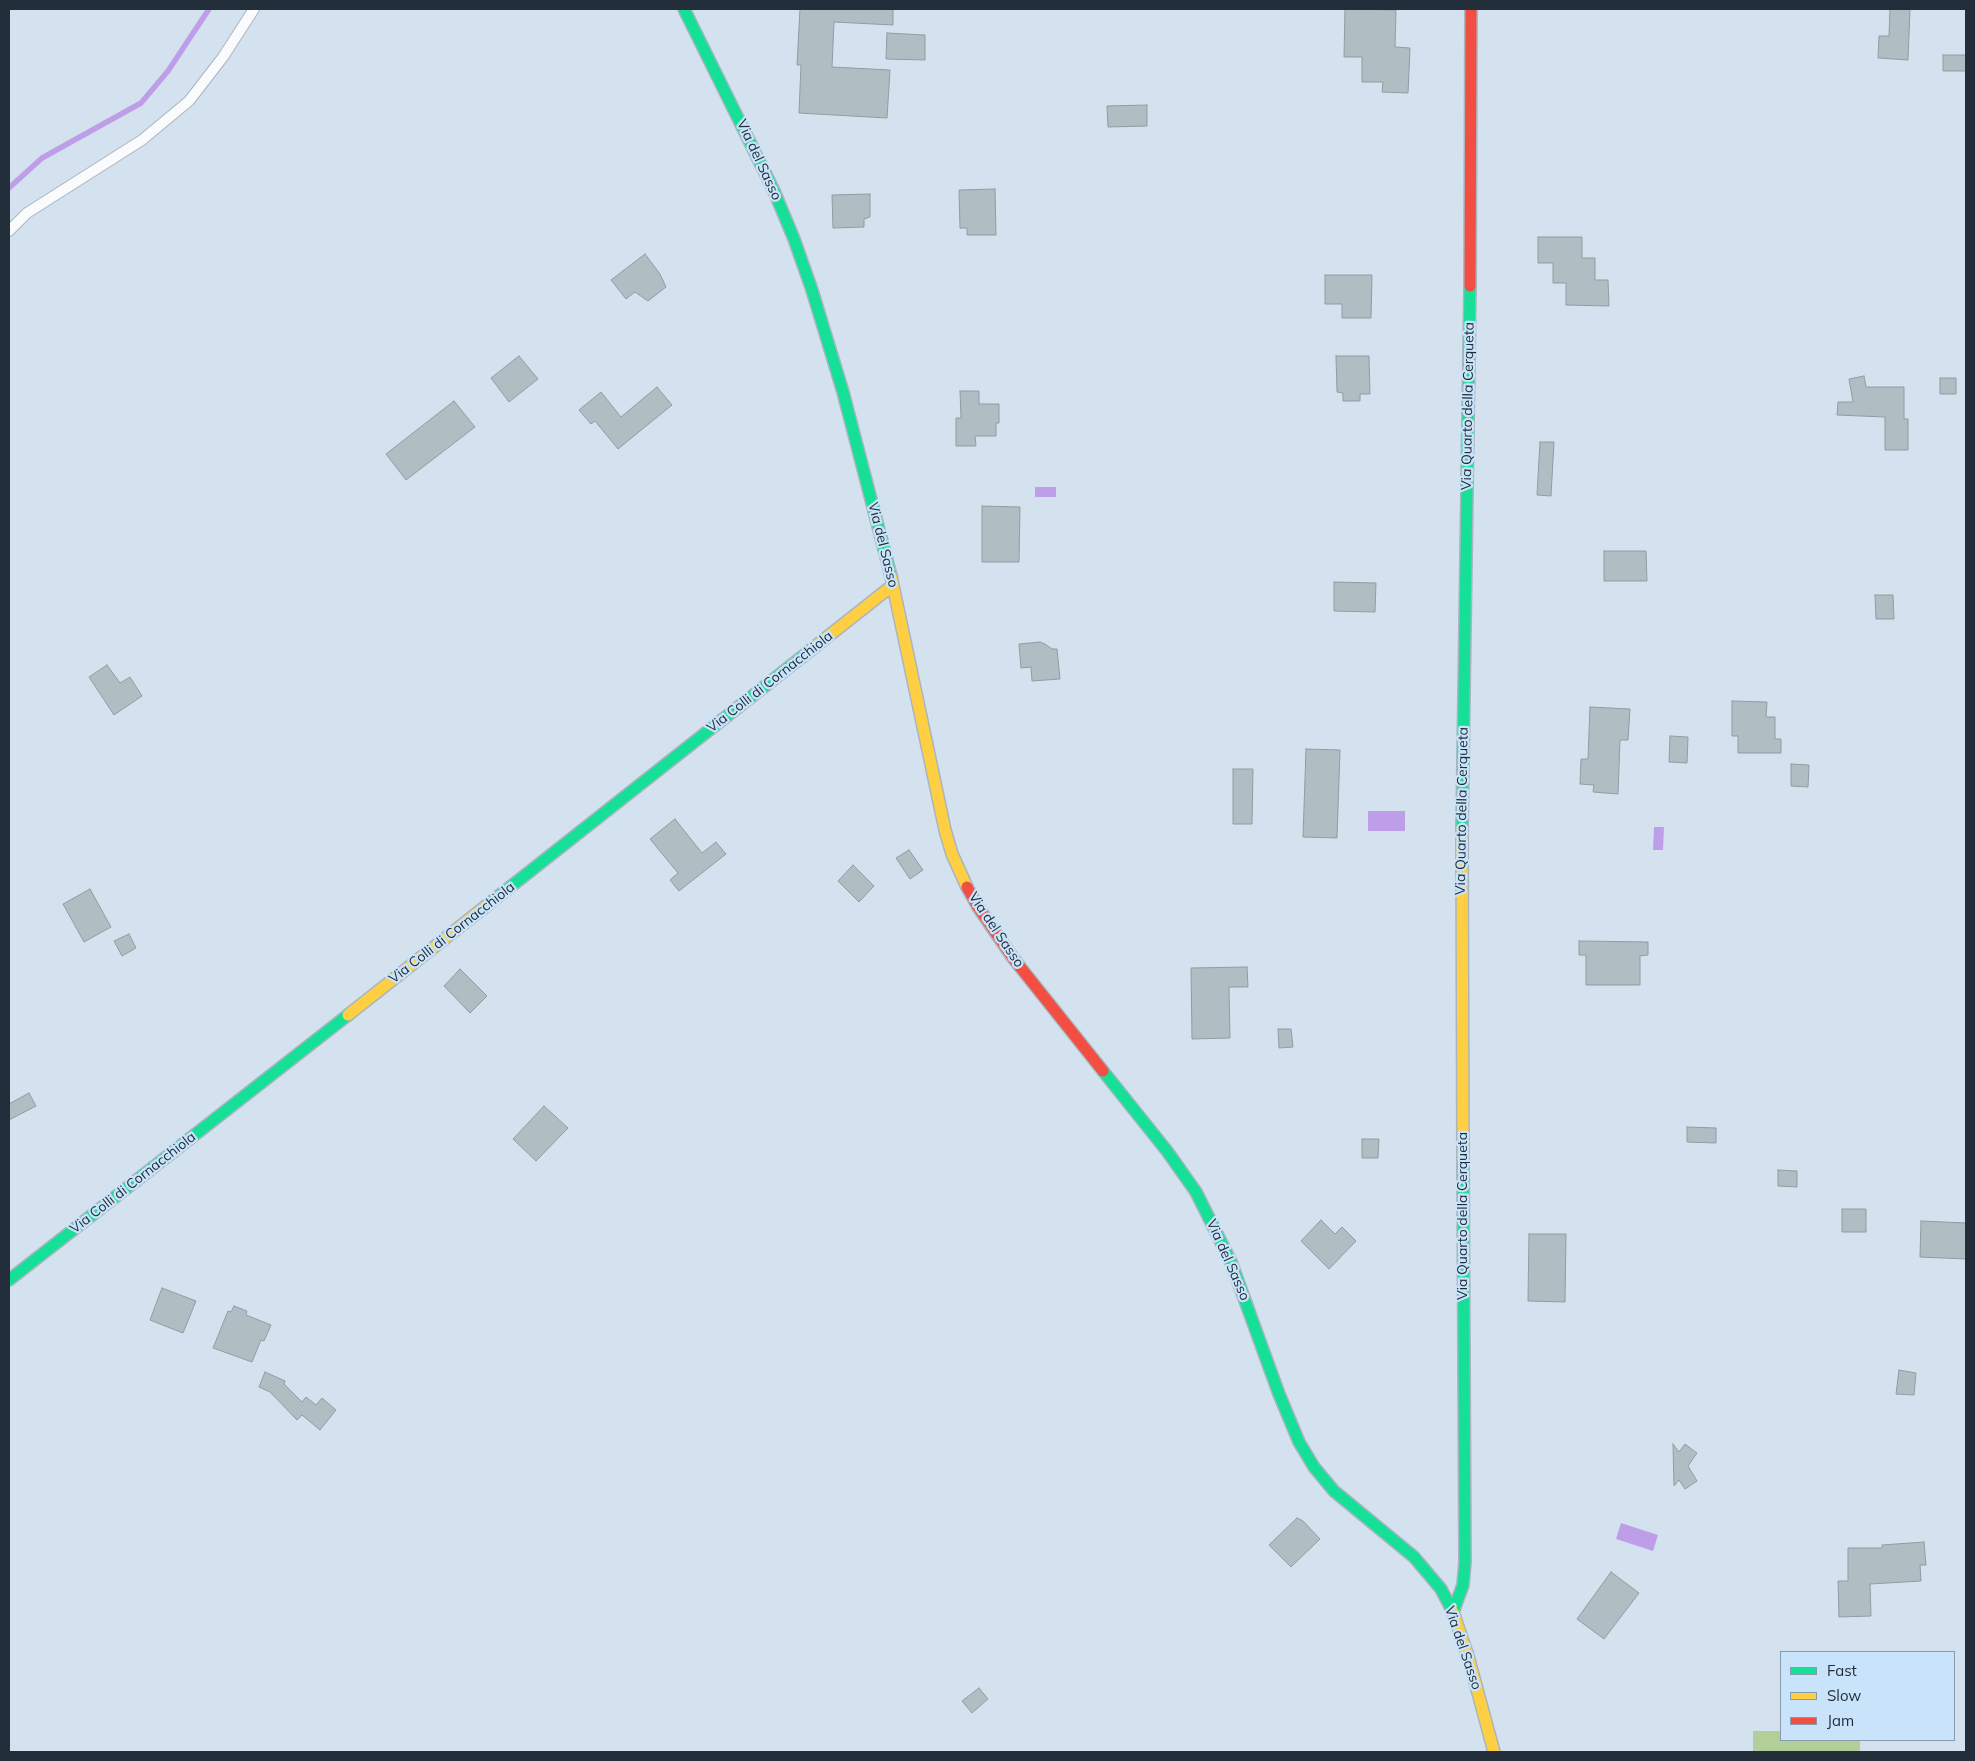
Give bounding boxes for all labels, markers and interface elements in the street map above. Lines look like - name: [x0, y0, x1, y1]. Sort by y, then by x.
- street label: Via del Sasso: [733, 117, 785, 203]
- street label: Via Quarto della Cerqueta: [1458, 322, 1478, 490]
- street label: Via del Sasso: [864, 501, 902, 589]
- street label: Via Colli di Cornacchiola: [704, 628, 836, 736]
- street label: Via Quarto della Cerqueta: [1452, 727, 1472, 895]
- street label: Via Colli di Cornacchiola: [386, 879, 518, 987]
- street label: Via del Sasso: [965, 889, 1027, 971]
- street label: Via Colli di Cornacchiola: [67, 1129, 199, 1237]
- street label: Via Quarto della Cerqueta: [1455, 1132, 1471, 1300]
- street label: Via del Sasso: [1203, 1217, 1253, 1303]
- street label: Via del Sasso: [1441, 1604, 1485, 1692]
- legend: [1780, 1651, 1955, 1741]
- text: Fast: [1827, 1661, 1857, 1680]
- text: Slow: [1827, 1686, 1861, 1705]
- text: Jam: [1827, 1711, 1854, 1730]

